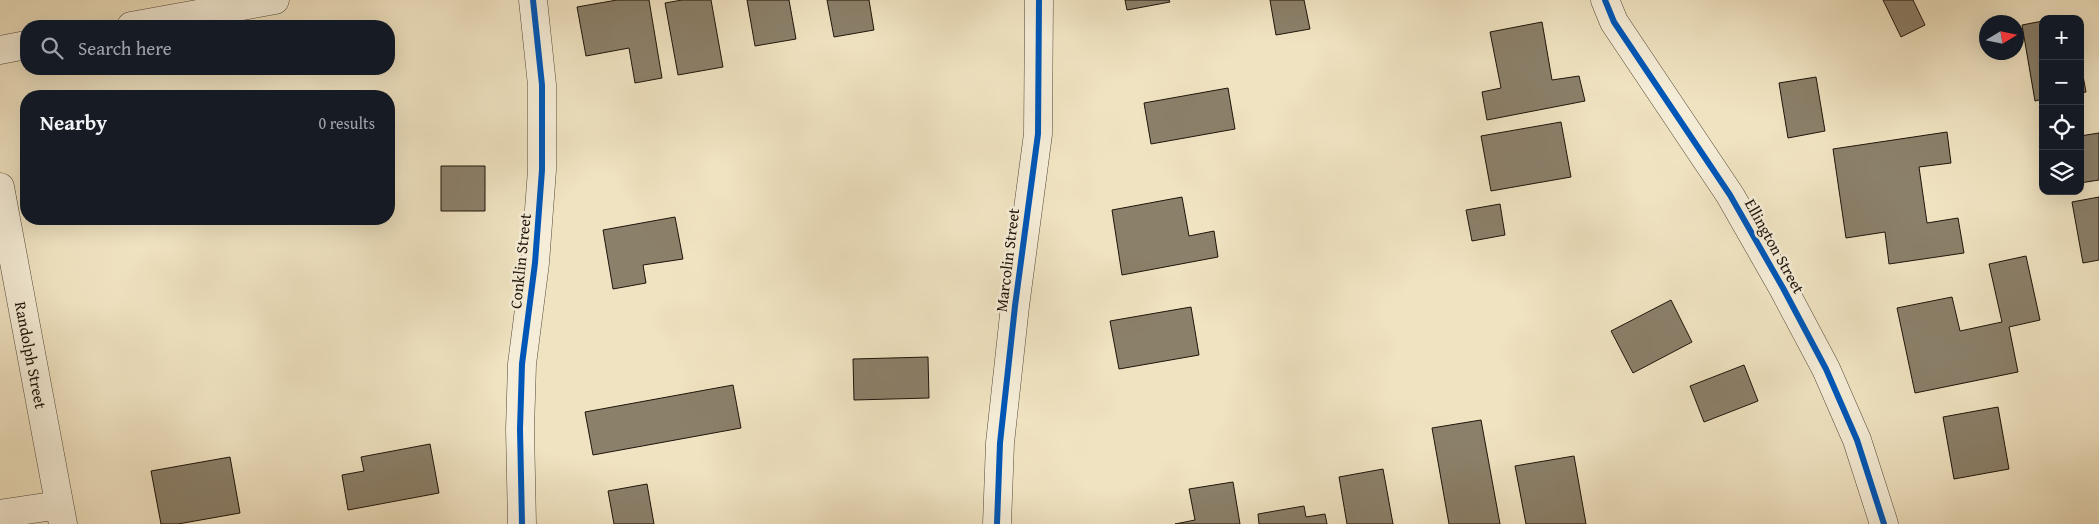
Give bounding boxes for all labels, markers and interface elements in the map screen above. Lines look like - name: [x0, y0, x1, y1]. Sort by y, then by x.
- north arrow: [1979, 15, 2024, 60]
- map controls: [2039, 15, 2084, 195]
- button: +: [2039, 15, 2084, 60]
- search box: [20, 20, 395, 75]
- icon: search: [38, 34, 66, 62]
- text: Search here: [78, 34, 172, 62]
- button: −: [2039, 60, 2084, 105]
- button: locate: [2039, 105, 2084, 150]
- text: Nearby: [40, 107, 107, 138]
- text: 0 results: [318, 111, 375, 135]
- button: layers: [2039, 150, 2084, 195]
- street label: Ellington Street: [1739, 194, 1811, 298]
- street label: Marcolin Street: [989, 206, 1025, 313]
- street label: Conklin Street: [503, 212, 537, 310]
- street label: Randolph Street: [9, 299, 53, 411]

